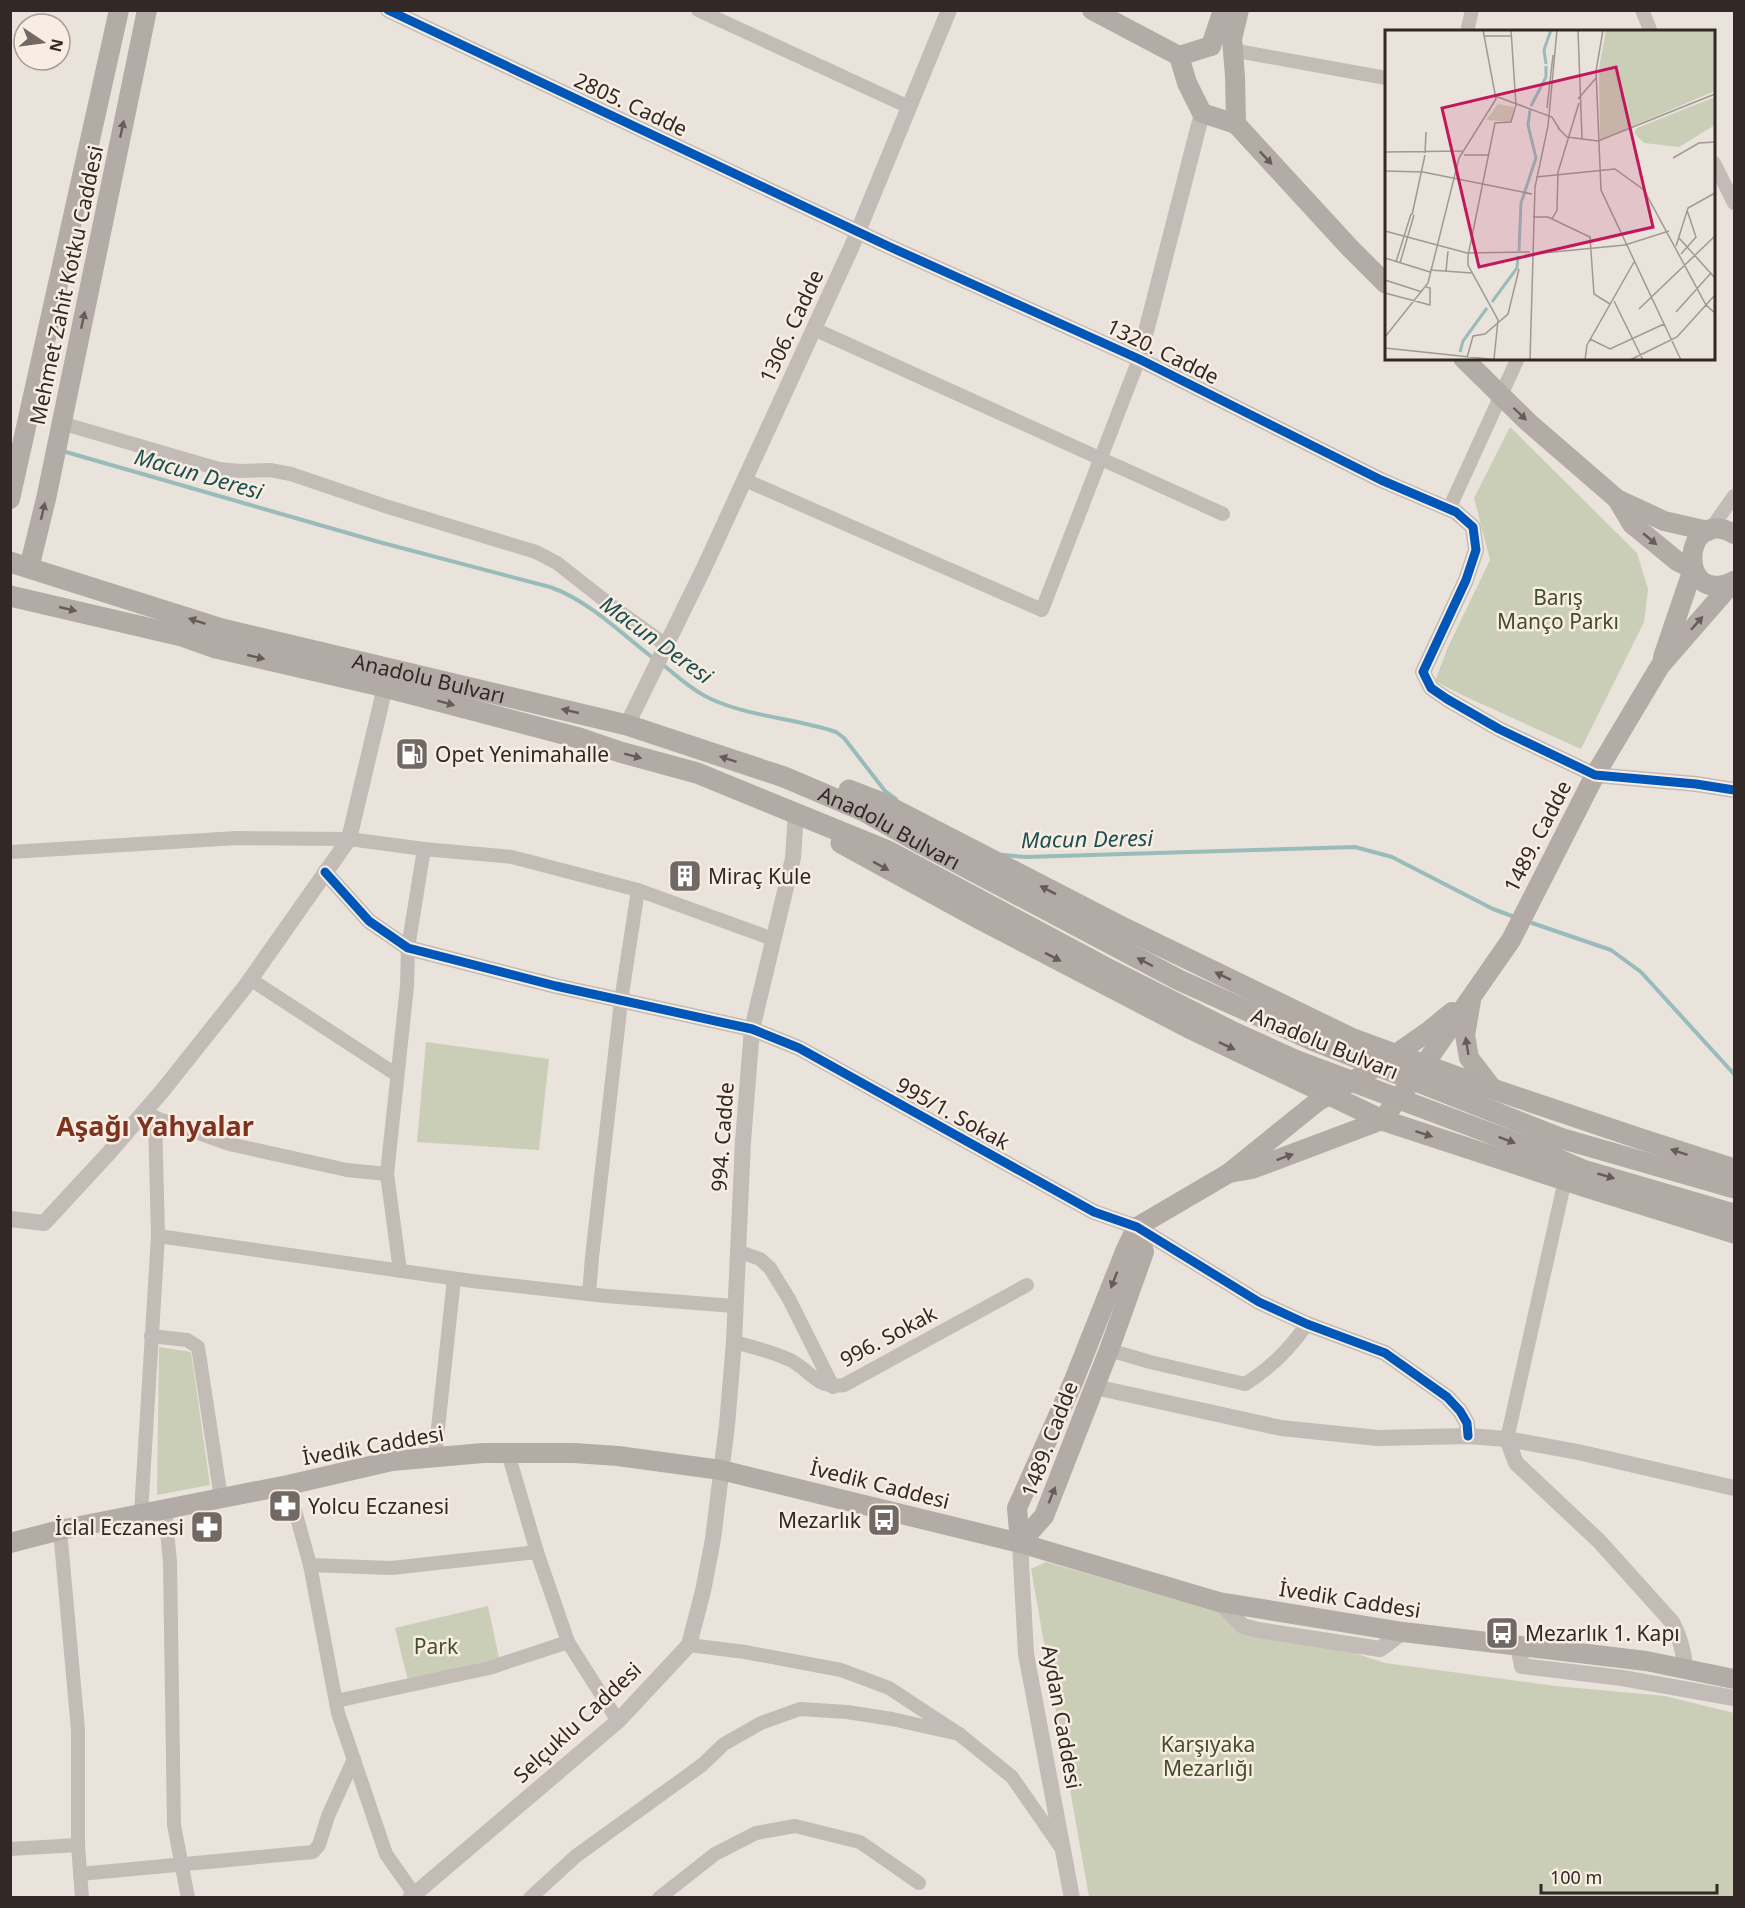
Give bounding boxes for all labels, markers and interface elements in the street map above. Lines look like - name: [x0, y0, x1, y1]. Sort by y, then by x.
- north arrow: [12, 12, 72, 72]
- inset map: [1385, 30, 1715, 360]
- text: N: [44, 37, 69, 54]
- street label: 2805. Cadde: [570, 66, 692, 142]
- one-way arrow: [118, 120, 128, 139]
- street label: Mehmet Zahit Kotku Caddesi: [23, 143, 109, 427]
- one-way arrow: [1259, 150, 1273, 164]
- street label: 1306. Cadde: [753, 265, 829, 387]
- one-way arrow: [78, 311, 88, 330]
- street label: 1320. Cadde: [1102, 312, 1224, 390]
- one-way arrow: [1512, 407, 1527, 421]
- water label: Macun Deresi: [131, 440, 267, 506]
- one-way arrow: [38, 502, 48, 520]
- one-way arrow: [1642, 532, 1657, 545]
- park label: Barış Manço Parkı: [1497, 583, 1619, 635]
- water label: Macun Deresi: [595, 588, 720, 690]
- one-way arrow: [58, 605, 77, 615]
- one-way arrow: [188, 616, 206, 625]
- one-way arrow: [1690, 616, 1704, 631]
- street label: Anadolu Bulvarı: [350, 646, 508, 710]
- one-way arrow: [247, 653, 265, 663]
- one-way arrow: [437, 699, 455, 708]
- one-way arrow: [561, 706, 580, 716]
- fuel station icon: Opet Yenimahalle: [394, 736, 430, 772]
- place label: Opet Yenimahalle: [435, 740, 609, 768]
- one-way arrow: [625, 752, 643, 761]
- one-way arrow: [719, 753, 737, 763]
- street label: 1489. Cadde: [1497, 775, 1577, 897]
- street label: Anadolu Bulvarı: [814, 779, 965, 876]
- water label: Macun Deresi: [1021, 822, 1154, 854]
- building icon: Miraç Kule: [667, 858, 703, 894]
- one-way arrow: [873, 861, 890, 871]
- place label: Miraç Kule: [708, 862, 811, 890]
- one-way arrow: [1040, 885, 1057, 894]
- one-way arrow: [1045, 953, 1062, 962]
- one-way arrow: [1136, 957, 1153, 967]
- one-way arrow: [1214, 972, 1231, 981]
- street label: Anadolu Bulvarı: [1247, 1001, 1403, 1085]
- one-way arrow: [1462, 1036, 1471, 1055]
- one-way arrow: [1219, 1041, 1236, 1050]
- street label: 995/1. Sokak: [891, 1070, 1015, 1156]
- street label: 994. Cadde: [704, 1081, 740, 1193]
- district label: Aşağı Yahyalar: [56, 1107, 254, 1144]
- one-way arrow: [1415, 1129, 1433, 1139]
- one-way arrow: [1498, 1136, 1516, 1145]
- one-way arrow: [1670, 1146, 1688, 1156]
- one-way arrow: [1276, 1151, 1294, 1161]
- one-way arrow: [1596, 1172, 1615, 1182]
- one-way arrow: [1109, 1271, 1118, 1289]
- street label: 996. Sokak: [835, 1298, 942, 1373]
- street label: 1489. Cadde: [1014, 1377, 1084, 1501]
- street label: İvedik Caddesi: [300, 1419, 446, 1471]
- street label: İvedik Caddesi: [807, 1453, 953, 1515]
- one-way arrow: [1048, 1486, 1057, 1504]
- pharmacy icon: Yolcu Eczanesi: [267, 1488, 303, 1524]
- place label: Yolcu Eczanesi: [308, 1492, 449, 1520]
- bus stop icon: Mezarlık: [866, 1502, 902, 1538]
- place label: Mezarlık: [778, 1506, 862, 1534]
- pharmacy icon: İclal Eczanesi: [189, 1509, 225, 1545]
- place label: İclal Eczanesi: [55, 1513, 184, 1541]
- street label: İvedik Caddesi: [1277, 1574, 1423, 1624]
- bus stop icon: Mezarlık 1. Kapı: [1484, 1615, 1520, 1651]
- place label: Mezarlık 1. Kapı: [1525, 1619, 1680, 1647]
- park label: Park: [414, 1632, 459, 1660]
- street label: Aydan Caddesi: [1036, 1643, 1088, 1791]
- street label: Selçuklu Caddesi: [507, 1655, 647, 1789]
- park label: Karşıyaka Mezarlığı: [1161, 1730, 1255, 1782]
- scale bar: [1541, 1857, 1716, 1895]
- text: 100 m: [1550, 1865, 1602, 1889]

